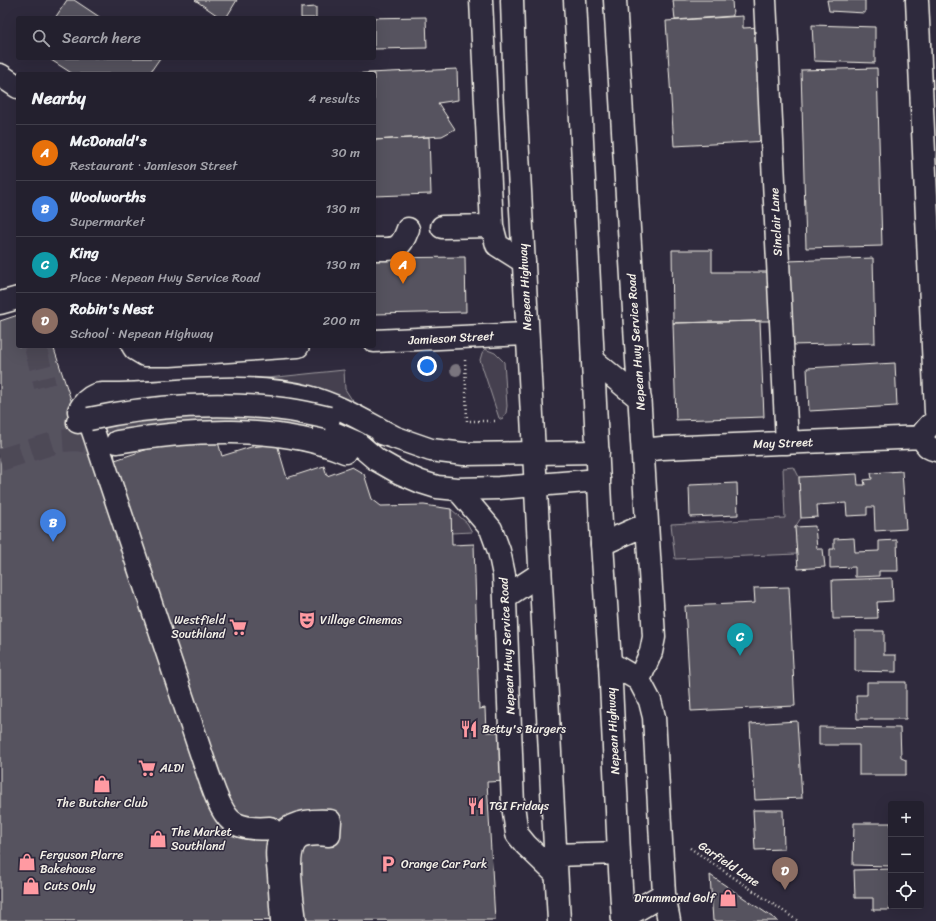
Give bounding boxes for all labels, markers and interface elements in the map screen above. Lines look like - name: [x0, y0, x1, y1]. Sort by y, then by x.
- search box: [16, 16, 376, 60]
- text: Search here: [62, 25, 141, 51]
- icon: search: [30, 27, 52, 49]
- text: Nearby: [32, 83, 86, 113]
- text: 4 results: [308, 87, 360, 110]
- text: McDonald's: [70, 128, 147, 154]
- text: A: [41, 141, 49, 164]
- text: 30 m: [331, 141, 360, 164]
- text: Restaurant · Jamieson Street: [70, 154, 237, 177]
- text: Woolworths: [70, 184, 146, 210]
- street label: Sinclair Lane: [763, 187, 789, 257]
- text: B: [41, 197, 49, 220]
- text: 130 m: [326, 197, 360, 220]
- text: Supermarket: [70, 210, 145, 233]
- text: King: [70, 240, 99, 266]
- street label: Nepean Highway: [512, 242, 538, 331]
- pin: A: [390, 251, 416, 284]
- text: C: [41, 253, 49, 276]
- text: 130 m: [326, 253, 360, 276]
- text: Place · Nepean Hwy Service Road: [70, 266, 260, 289]
- street label: Nepean Hwy Service Road: [620, 272, 652, 411]
- text: Robin's Nest: [70, 296, 154, 322]
- text: D: [41, 309, 49, 332]
- text: 200 m: [323, 309, 360, 332]
- text: School · Nepean Highway: [70, 322, 213, 345]
- street label: Jamieson Street: [407, 325, 496, 351]
- your location: [417, 356, 437, 376]
- street label: May Street: [753, 431, 813, 455]
- pin: B: [40, 509, 66, 542]
- street label: Nepean Hwy Service Road: [492, 576, 522, 715]
- place label: Westfield Southland: [171, 609, 227, 645]
- place label: Village Cinemas: [320, 609, 402, 631]
- theatre icon: Village Cinemas: [297, 610, 317, 630]
- supermarket icon: Westfield Southland: [228, 617, 248, 637]
- pin: C: [727, 623, 753, 656]
- street label: Nepean Highway: [600, 686, 626, 775]
- place label: Betty's Burgers: [482, 718, 566, 740]
- restaurant icon: Betty's Burgers: [459, 719, 479, 739]
- place label: ALDI: [159, 757, 185, 779]
- supermarket icon: ALDI: [137, 758, 157, 778]
- shop icon: The Butcher Club: [92, 774, 112, 794]
- place label: The Butcher Club: [56, 792, 148, 814]
- place label: TGI Fridays: [489, 795, 550, 817]
- restaurant icon: TGI Fridays: [466, 796, 486, 816]
- map controls: [888, 801, 924, 909]
- button: +: [888, 801, 924, 837]
- place label: The Market Southland: [171, 821, 232, 857]
- shop icon: The Market Southland: [148, 829, 168, 849]
- street label: Garfield Lane: [694, 835, 764, 893]
- button: −: [888, 837, 924, 873]
- place label: Ferguson Plarre Bakehouse: [40, 844, 123, 880]
- shop icon: Ferguson Plarre Bakehouse: [17, 852, 37, 872]
- place label: Orange Car Park: [401, 853, 487, 875]
- parking icon: Orange Car Park: [378, 854, 398, 874]
- pin: D: [772, 857, 798, 890]
- button: locate: [888, 873, 924, 909]
- place label: Cuts Only: [44, 875, 97, 897]
- shop icon: Cuts Only: [21, 876, 41, 896]
- place label: Drummond Golf: [634, 887, 717, 909]
- shop icon: Drummond Golf: [718, 888, 738, 908]

